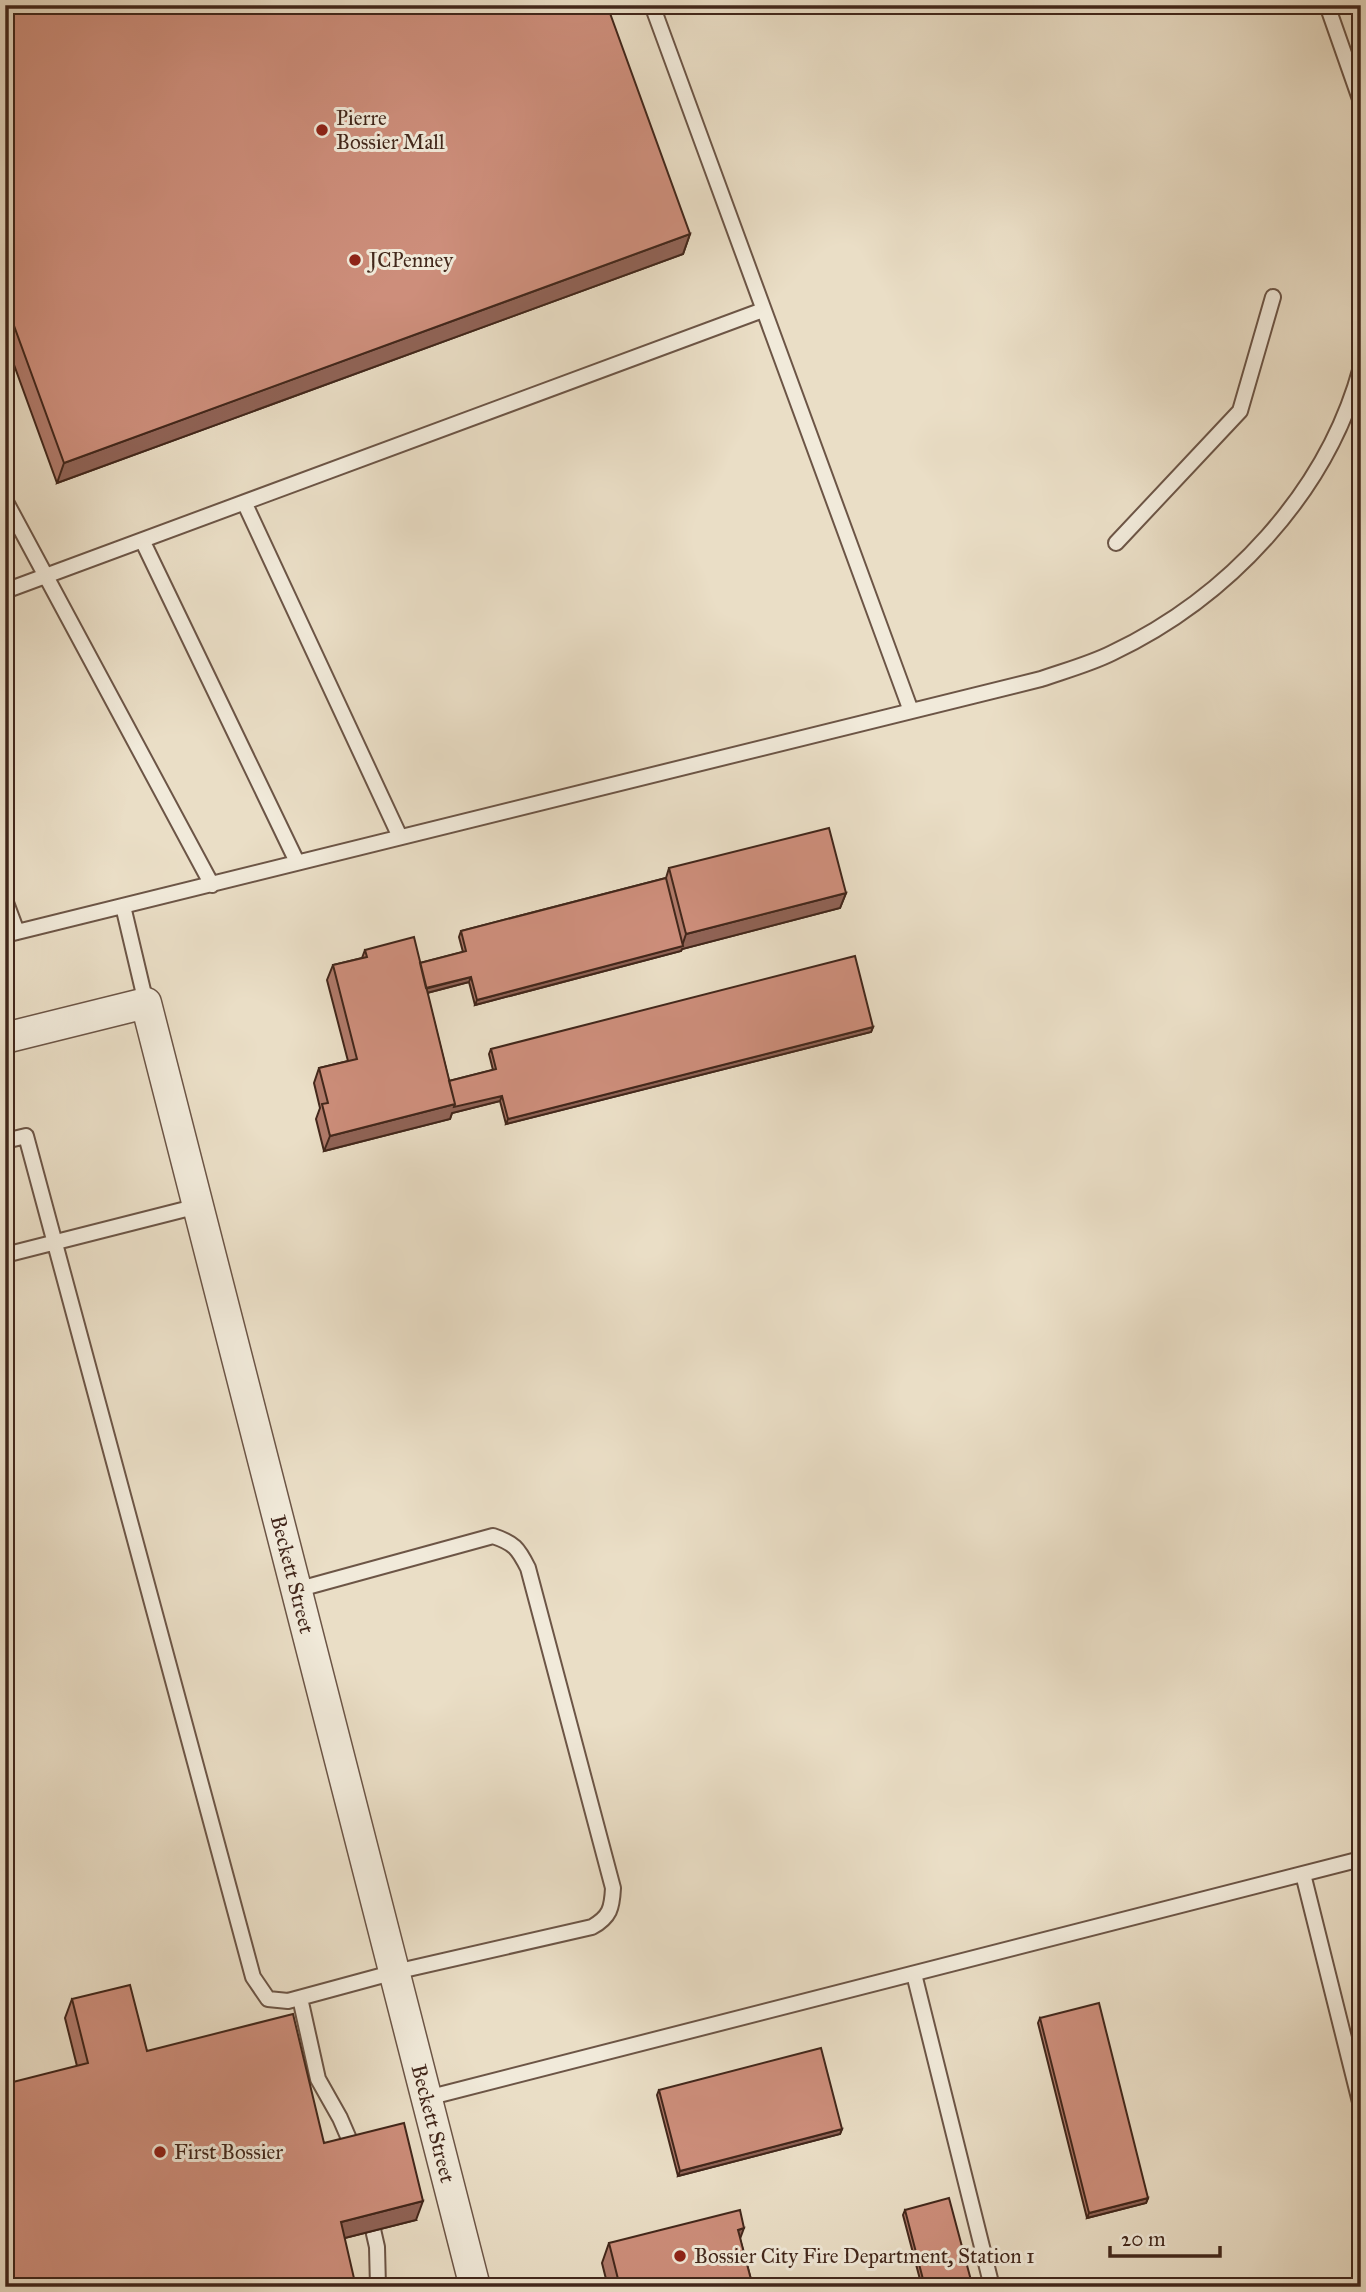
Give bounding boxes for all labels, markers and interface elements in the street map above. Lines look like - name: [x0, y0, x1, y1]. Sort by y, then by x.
- place label: Pierre Bossier Mall: [336, 105, 445, 155]
- marker: Pierre Bossier Mall: [314, 122, 330, 138]
- place label: JCPenney: [367, 247, 454, 273]
- marker: JCPenney: [347, 252, 363, 268]
- street label: Beckett Street: [265, 1512, 320, 1637]
- street label: Beckett Street: [405, 2061, 461, 2186]
- place label: First Bossier: [174, 2139, 283, 2165]
- marker: First Bossier: [152, 2144, 168, 2160]
- scale bar: [1110, 2215, 1221, 2259]
- text: 20 m: [1121, 2226, 1166, 2252]
- place label: Bossier City Fire Department, Station 1: [694, 2243, 1034, 2269]
- marker: Bossier City Fire Department, Station 1: [672, 2248, 688, 2264]

